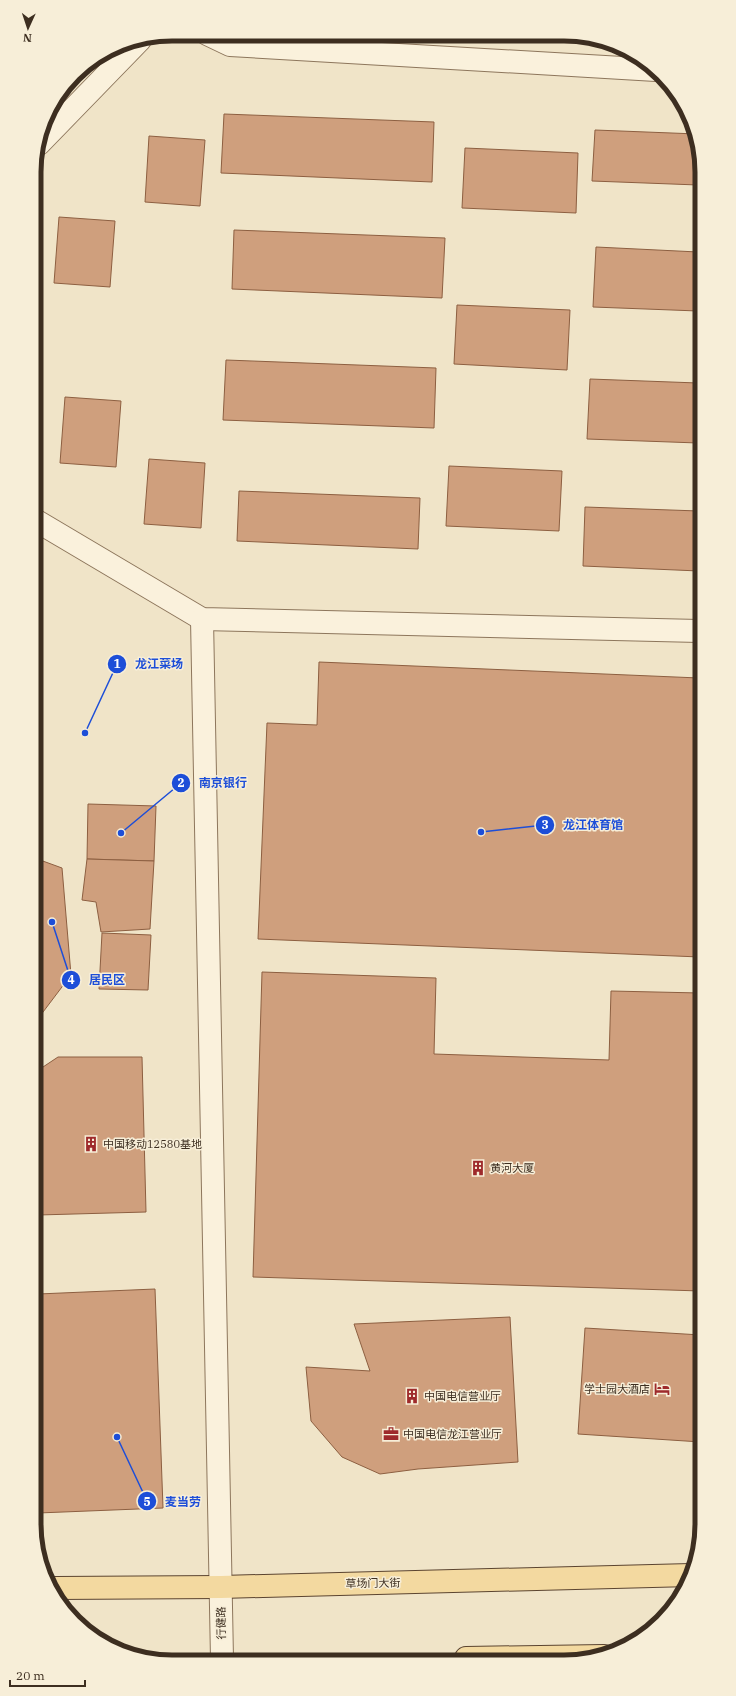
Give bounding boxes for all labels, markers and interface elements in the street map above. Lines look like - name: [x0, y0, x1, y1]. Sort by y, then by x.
- north arrow: [8, 8, 48, 48]
- text: N: [22, 31, 32, 45]
- callout: 龙江菜场: [107, 652, 191, 676]
- text: 1: [113, 656, 121, 671]
- text: 龙江菜场: [135, 656, 183, 671]
- callout: 南京银行: [171, 771, 255, 795]
- text: 2: [177, 775, 185, 790]
- text: 南京银行: [199, 775, 247, 790]
- callout: 龙江体育馆: [535, 813, 631, 837]
- text: 3: [541, 817, 549, 832]
- text: 龙江体育馆: [563, 817, 623, 832]
- callout: 居民区: [61, 968, 133, 992]
- text: 4: [67, 972, 75, 987]
- text: 居民区: [89, 972, 125, 987]
- building icon: 中国移动12580基地: [82, 1135, 100, 1153]
- place label: 中国移动12580基地: [103, 1137, 202, 1151]
- building icon: 黄河大厦: [469, 1159, 487, 1177]
- place label: 黄河大厦: [490, 1161, 534, 1175]
- hotel icon: 学士园大酒店: [653, 1380, 671, 1398]
- place label: 学士园大酒店: [584, 1382, 650, 1396]
- building icon: 中国电信营业厅: [403, 1387, 421, 1405]
- place label: 中国电信营业厅: [424, 1389, 501, 1403]
- office icon: 中国电信龙江营业厅: [382, 1425, 400, 1443]
- place label: 中国电信龙江营业厅: [403, 1427, 502, 1441]
- callout: 麦当劳: [137, 1489, 209, 1513]
- text: 5: [143, 1494, 151, 1509]
- text: 麦当劳: [165, 1494, 201, 1509]
- street label: 草场门大街: [345, 1576, 401, 1590]
- street label: 行健路: [214, 1606, 228, 1640]
- scale bar: [10, 1662, 85, 1688]
- text: 20 m: [16, 1668, 45, 1683]

